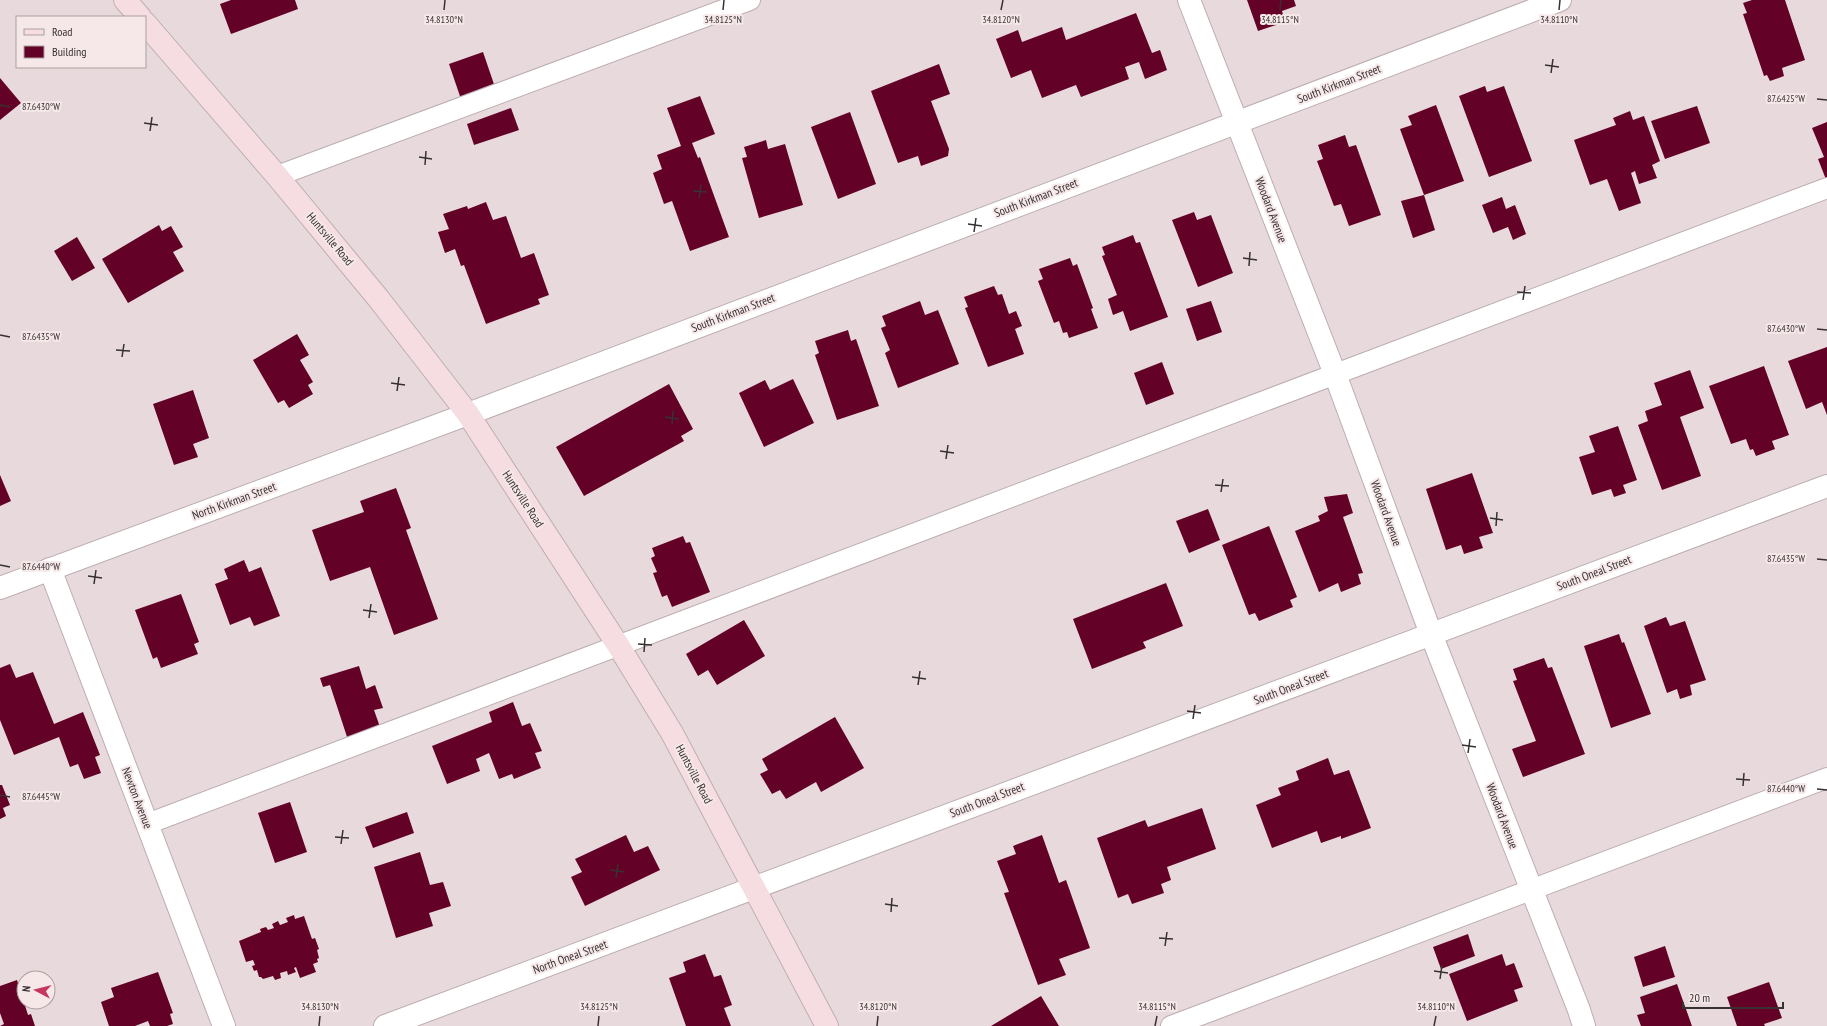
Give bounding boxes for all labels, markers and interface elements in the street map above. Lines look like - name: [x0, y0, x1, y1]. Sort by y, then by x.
- text: 34.8130°N: [425, 13, 463, 26]
- text: 34.8125°N: [704, 13, 742, 26]
- text: 34.8120°N: [982, 13, 1020, 26]
- text: 34.8115°N: [1261, 13, 1299, 26]
- text: 34.8110°N: [1540, 13, 1578, 26]
- legend: [16, 16, 146, 68]
- text: Road: [52, 24, 72, 39]
- text: Building: [52, 44, 87, 59]
- street label: South Kirkman Street: [1295, 60, 1383, 106]
- text: 87.6425°W: [1767, 92, 1805, 105]
- text: 87.6430°W: [22, 100, 60, 113]
- street label: South Kirkman Street: [992, 174, 1080, 220]
- street label: Woodard Avenue: [1252, 175, 1291, 245]
- street label: Huntsville Road: [304, 209, 357, 268]
- street label: South Kirkman Street: [689, 289, 777, 335]
- text: 87.6430°W: [1767, 322, 1805, 335]
- text: 87.6435°W: [22, 330, 60, 343]
- street label: Huntsville Road: [499, 467, 547, 530]
- street label: North Kirkman Street: [190, 478, 278, 523]
- street label: Woodard Avenue: [1368, 478, 1405, 548]
- street label: South Oneal Street: [1555, 551, 1634, 594]
- text: 87.6435°W: [1767, 552, 1805, 565]
- text: 87.6440°W: [22, 560, 60, 573]
- street label: South Oneal Street: [1252, 665, 1331, 708]
- street label: Huntsville Road: [673, 742, 716, 806]
- street label: Newton Avenue: [119, 765, 156, 831]
- street label: South Oneal Street: [948, 778, 1027, 821]
- street label: Woodard Avenue: [1483, 781, 1522, 851]
- text: 87.6440°W: [1767, 782, 1805, 795]
- text: 87.6445°W: [22, 790, 60, 803]
- street label: North Oneal Street: [531, 936, 610, 977]
- north arrow: [16, 970, 56, 1010]
- scale bar: [1683, 984, 1783, 1010]
- text: N: [19, 985, 33, 993]
- text: 20 m: [1689, 990, 1710, 1005]
- text: 34.8130°N: [301, 1000, 339, 1013]
- text: 34.8125°N: [580, 1000, 618, 1013]
- text: 34.8120°N: [859, 1000, 897, 1013]
- text: 34.8115°N: [1138, 1000, 1176, 1013]
- text: 34.8110°N: [1417, 1000, 1455, 1013]

